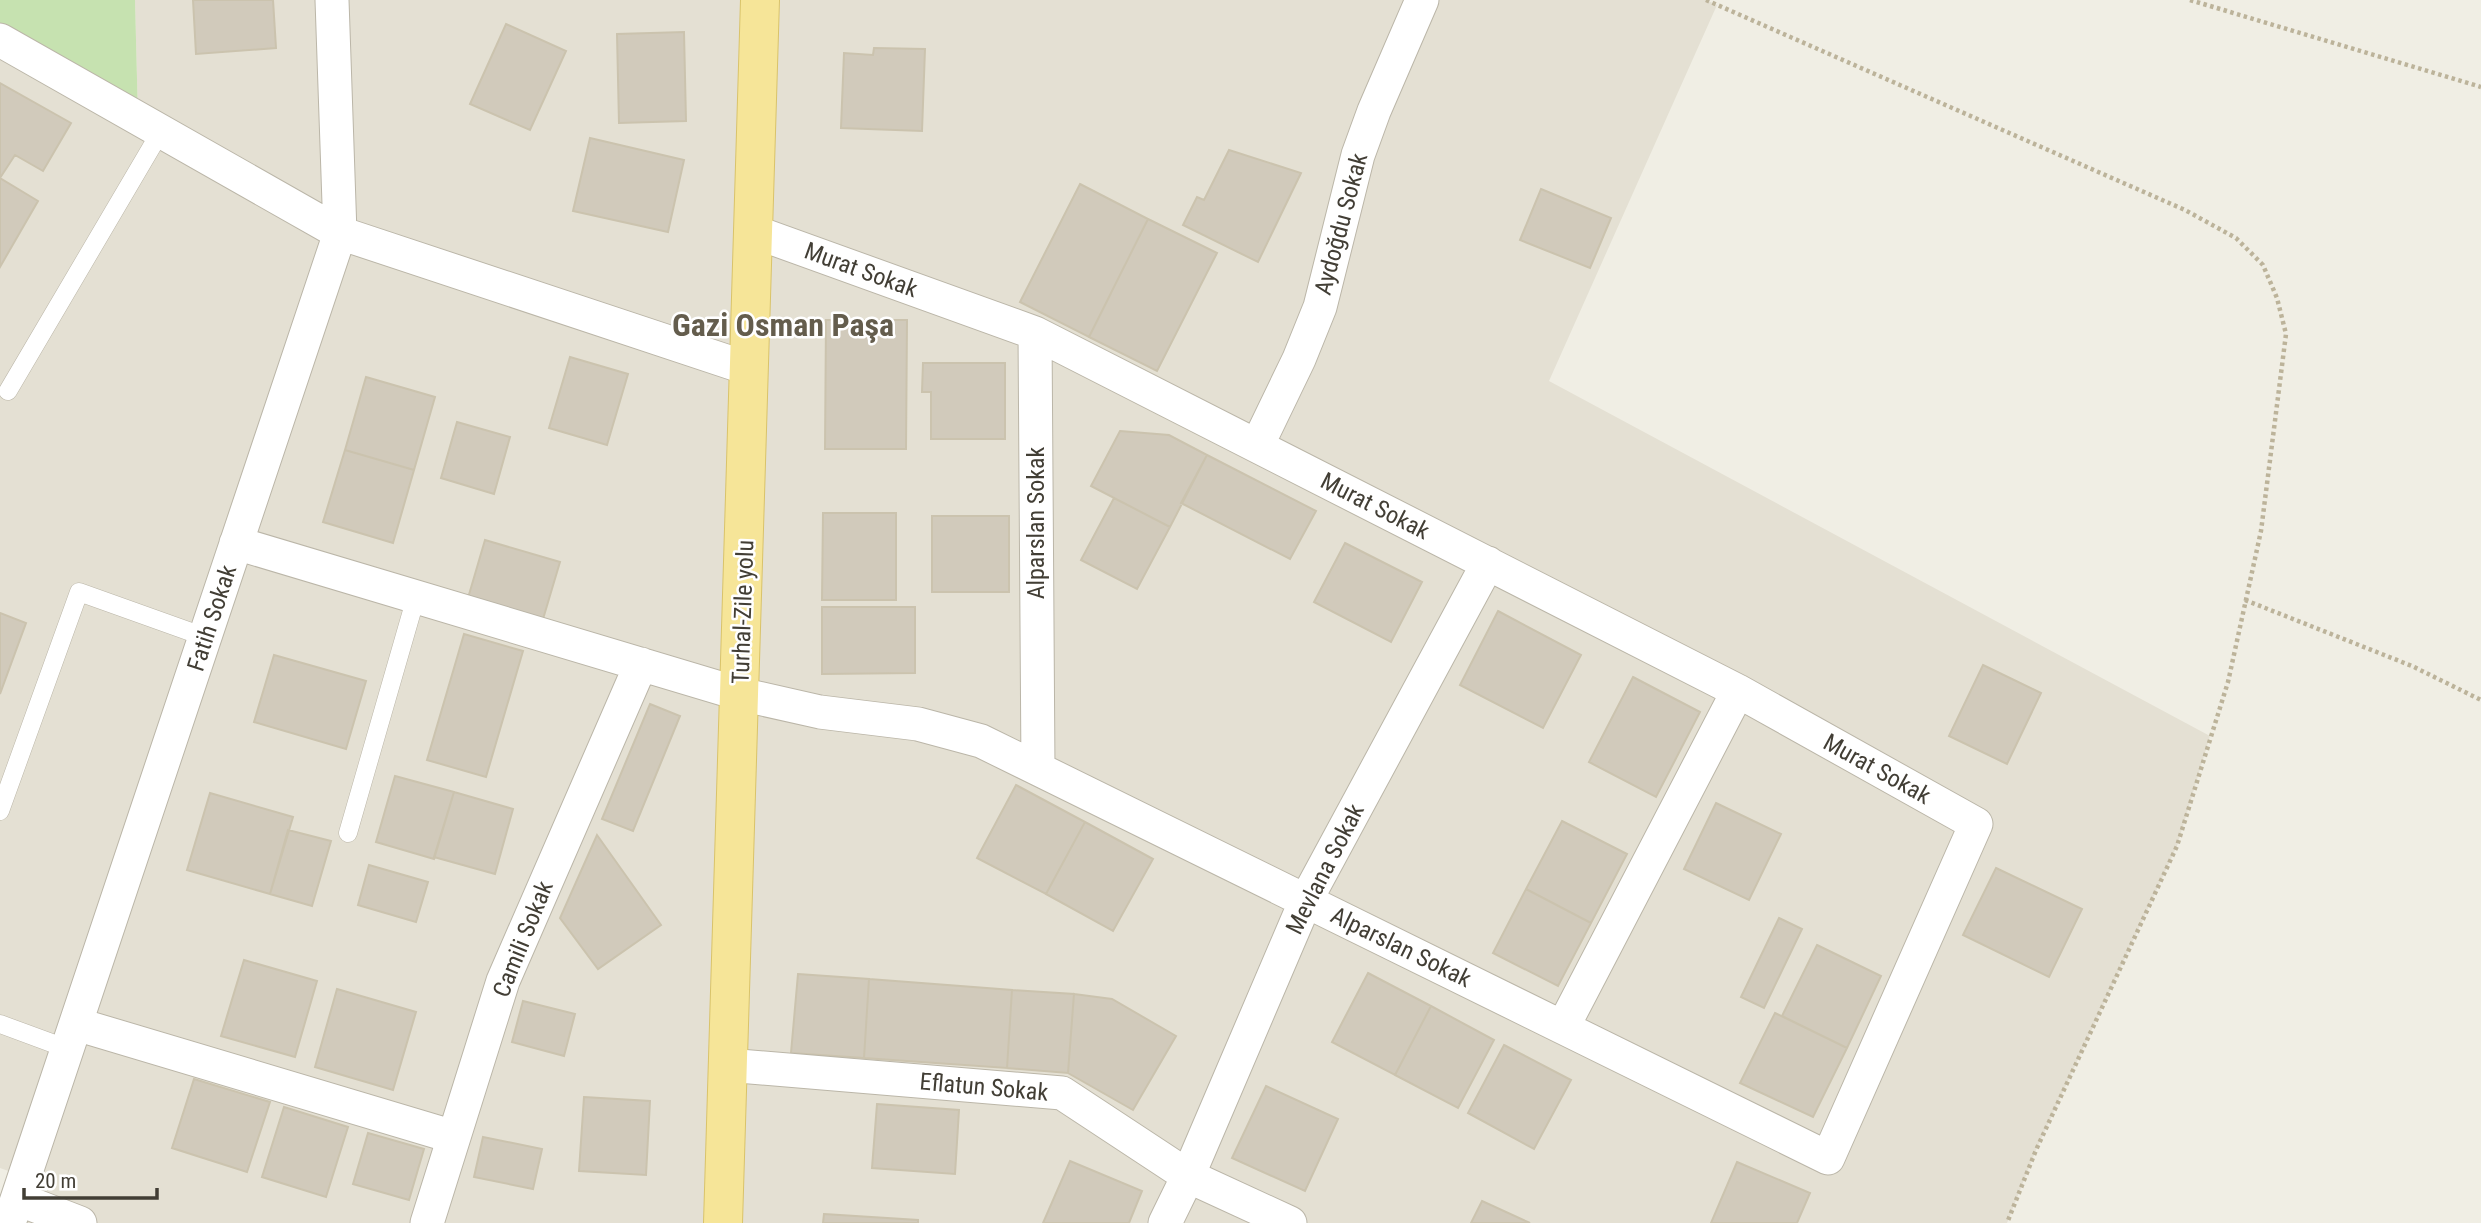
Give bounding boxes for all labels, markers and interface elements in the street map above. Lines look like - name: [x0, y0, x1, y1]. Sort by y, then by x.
- street label: Aydoğdu Sokak: [1309, 150, 1373, 298]
- street label: Murat Sokak: [801, 237, 922, 303]
- district label: Gazi Osman Paşa: [672, 306, 894, 344]
- street label: Alparslan Sokak: [1022, 446, 1050, 599]
- street label: Murat Sokak: [1316, 467, 1434, 545]
- street label: Turhal-Zile yolu: [726, 539, 760, 685]
- street label: Fatih Sokak: [182, 561, 242, 675]
- street label: Murat Sokak: [1818, 728, 1936, 810]
- street label: Mevlana Sokak: [1280, 799, 1370, 939]
- street label: Camili Sokak: [487, 877, 559, 1001]
- street label: Alparslan Sokak: [1326, 901, 1476, 993]
- street label: Eflatun Sokak: [919, 1067, 1050, 1107]
- scale bar: [24, 1156, 158, 1200]
- text: 20 m: [35, 1169, 76, 1193]

